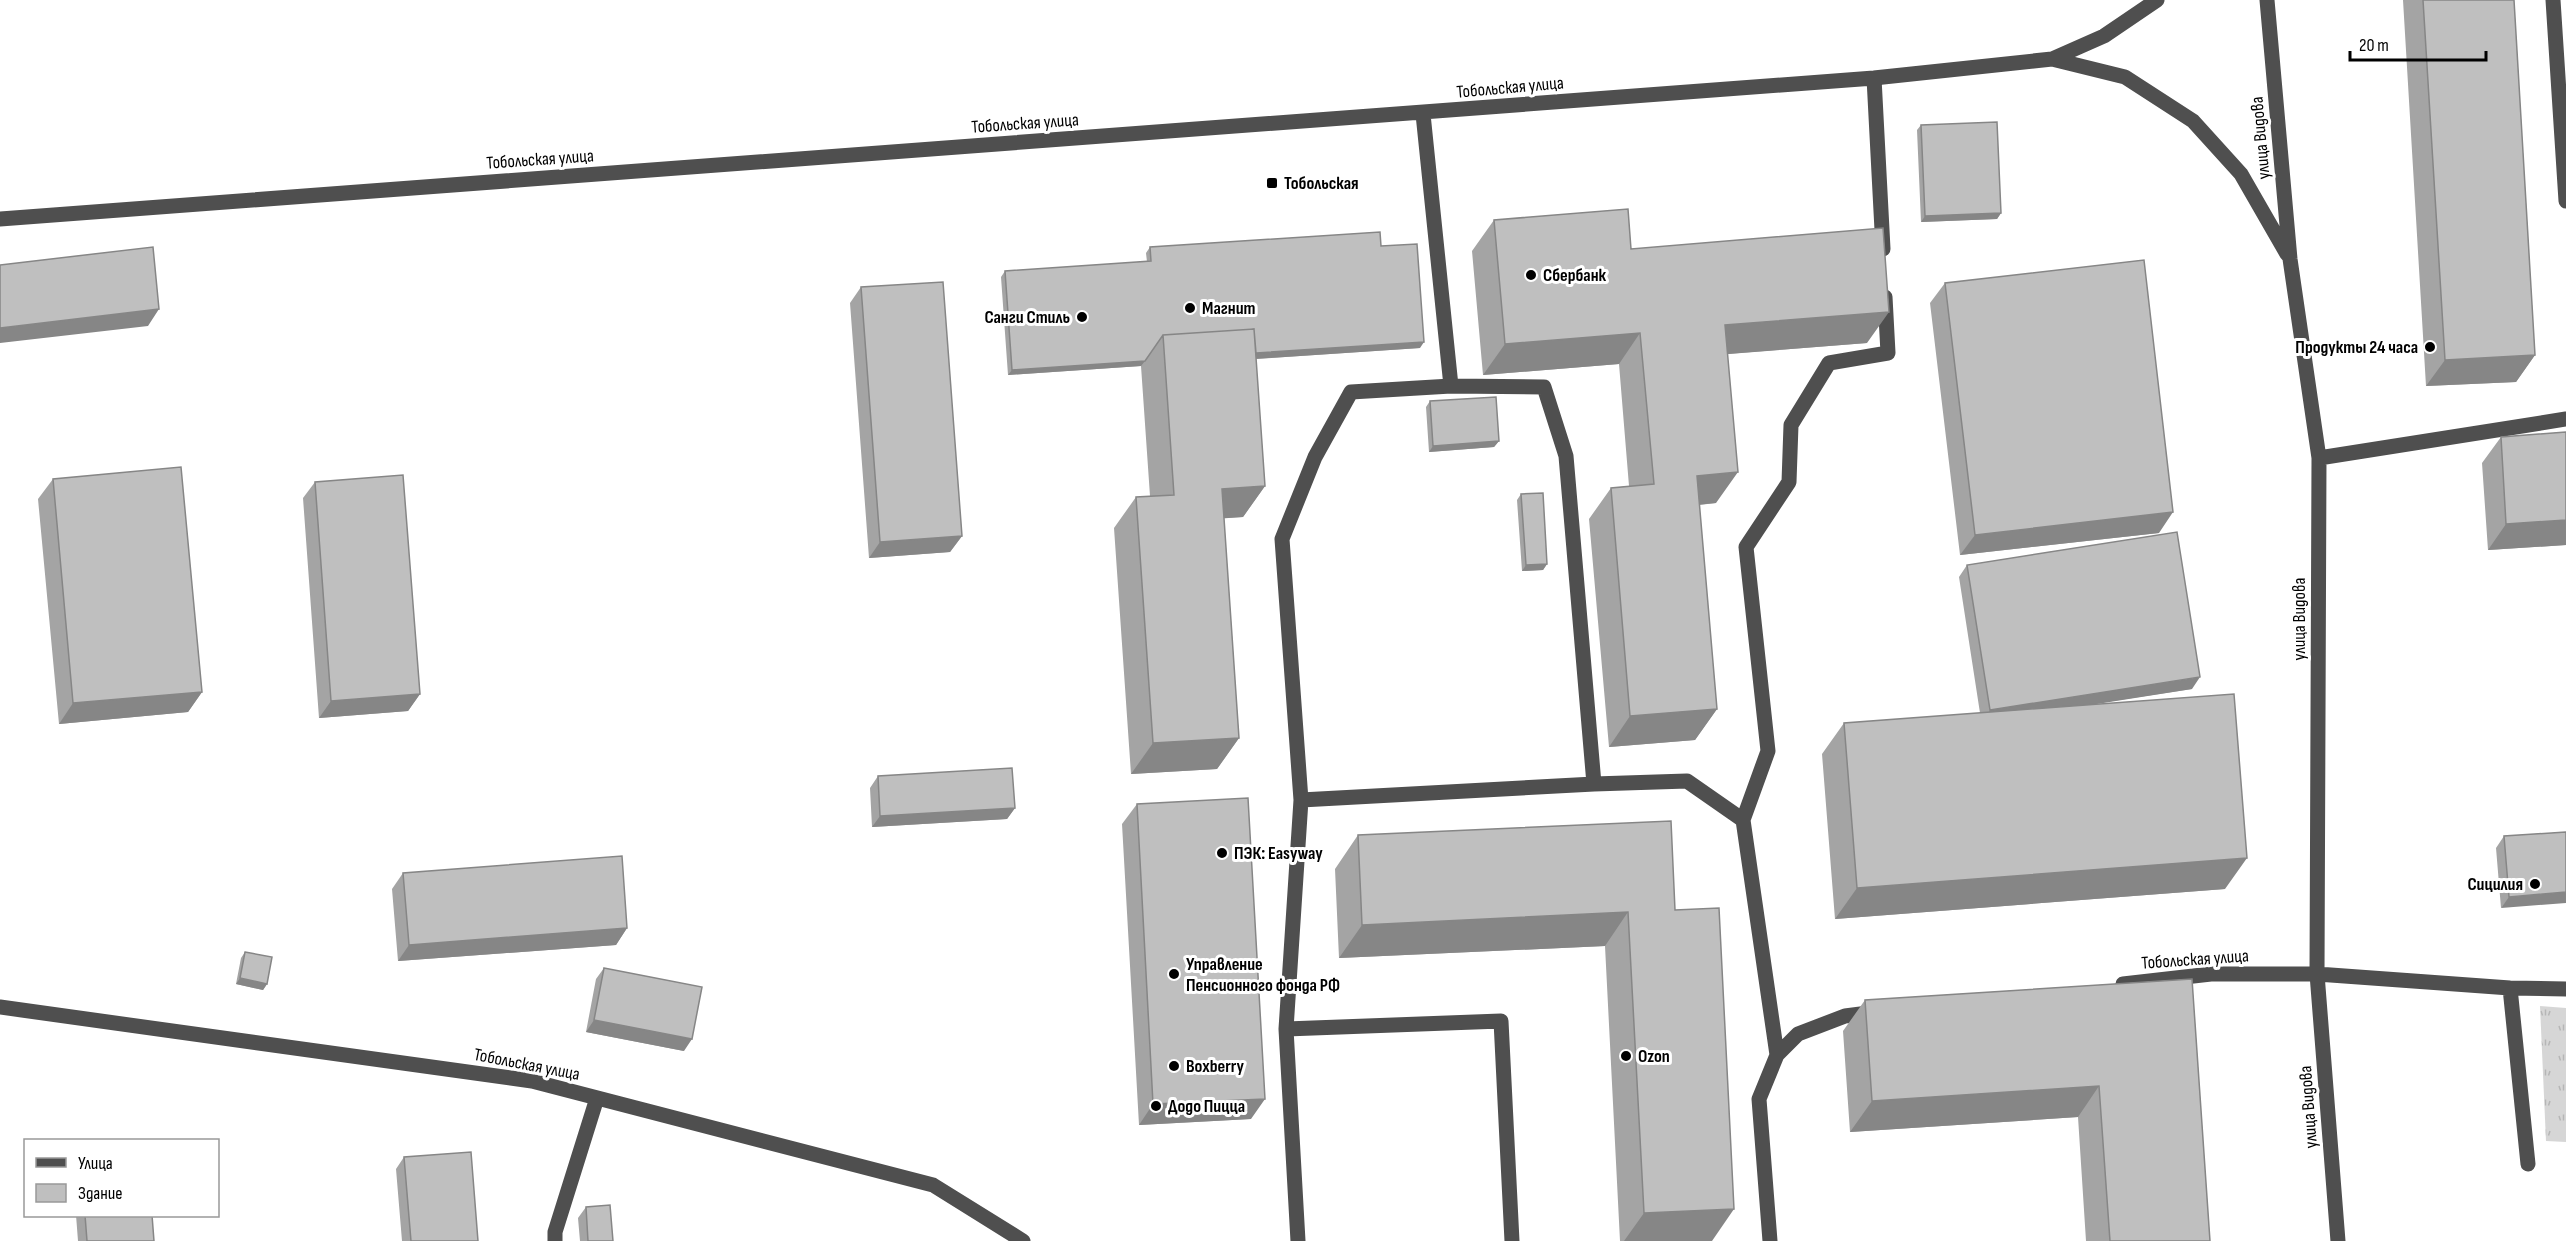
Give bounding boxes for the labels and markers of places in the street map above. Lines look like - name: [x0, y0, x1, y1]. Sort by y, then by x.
- place label: Тобольская: [1284, 173, 1359, 194]
- marker: Тобольская: [1265, 176, 1279, 190]
- place label: Сбербанк: [1543, 265, 1607, 286]
- marker: Сбербанк: [1524, 268, 1538, 282]
- place label: Магнит: [1202, 298, 1256, 319]
- marker: Магнит: [1183, 301, 1197, 315]
- place label: Санги Стиль: [984, 307, 1070, 328]
- marker: Санги Стиль: [1075, 310, 1089, 324]
- place label: Продукты 24 часа: [2295, 337, 2418, 358]
- marker: Продукты 24 часа: [2423, 340, 2437, 354]
- place label: ПЭК: Easyway: [1234, 843, 1323, 864]
- marker: ПЭК: Easyway: [1215, 846, 1229, 860]
- place label: Сицилия: [2467, 874, 2523, 895]
- marker: Сицилия: [2528, 877, 2542, 891]
- place label: Управление Пенсионного фонда РФ: [1186, 954, 1340, 996]
- marker: Управление Пенсионного фонда РФ: [1167, 967, 1181, 981]
- place label: Ozon: [1638, 1046, 1670, 1067]
- marker: Ozon: [1619, 1049, 1633, 1063]
- place label: Boxberry: [1186, 1056, 1245, 1077]
- marker: Boxberry: [1167, 1059, 1181, 1073]
- place label: Додо Пицца: [1168, 1096, 1245, 1117]
- marker: Додо Пицца: [1149, 1099, 1163, 1113]

